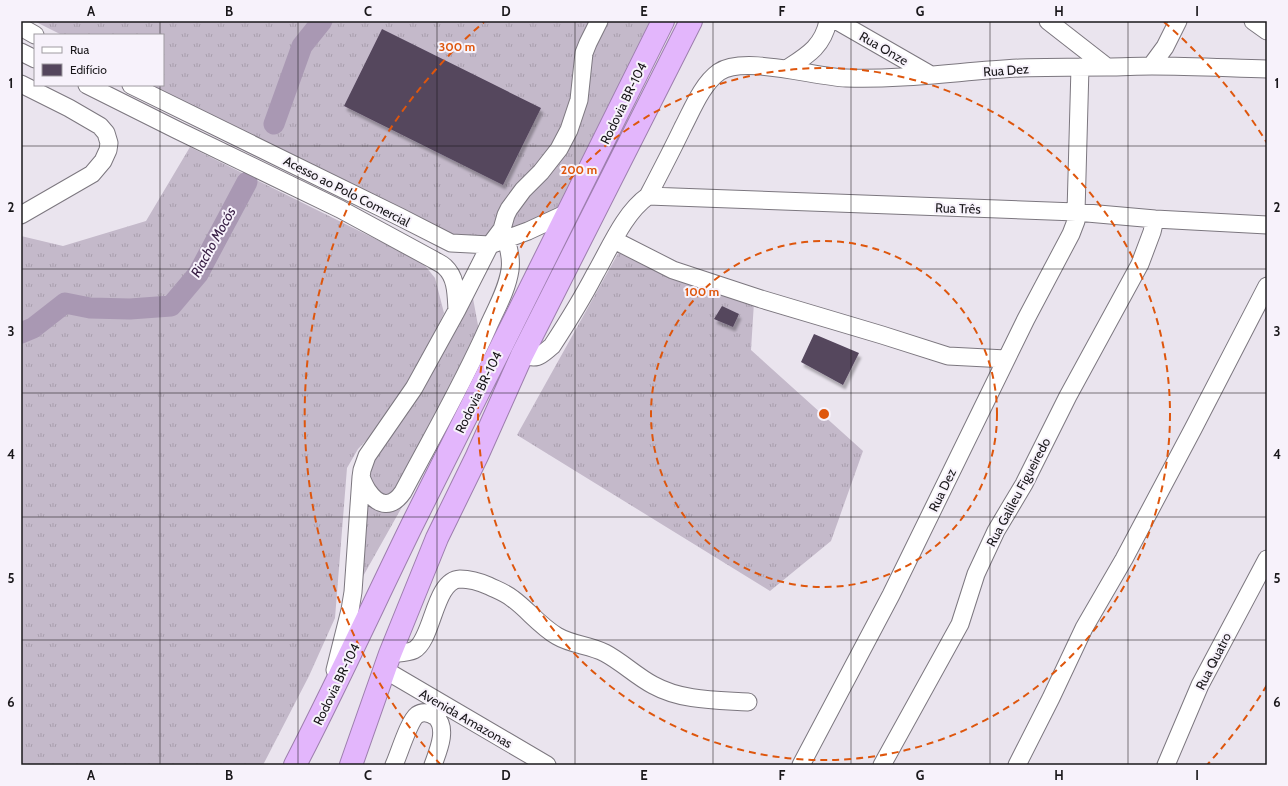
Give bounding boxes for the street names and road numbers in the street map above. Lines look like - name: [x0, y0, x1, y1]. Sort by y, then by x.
- street label: Rua Onze: [857, 28, 911, 68]
- street label: Rodovia BR-104: [596, 59, 650, 147]
- street label: Rua Dez: [983, 60, 1029, 80]
- street label: Acesso ao Polo Comercial: [281, 152, 413, 230]
- street label: Rua Três: [935, 199, 982, 217]
- street label: Rodovia BR-104: [451, 348, 505, 436]
- street label: Rua Galileu Figueiredo: [983, 435, 1053, 549]
- street label: Rua Dez: [925, 466, 959, 514]
- street label: Rua Quatro: [1192, 630, 1234, 692]
- street label: Rodovia BR-104: [309, 640, 363, 728]
- street label: Avenida Amazonas: [417, 685, 516, 751]

